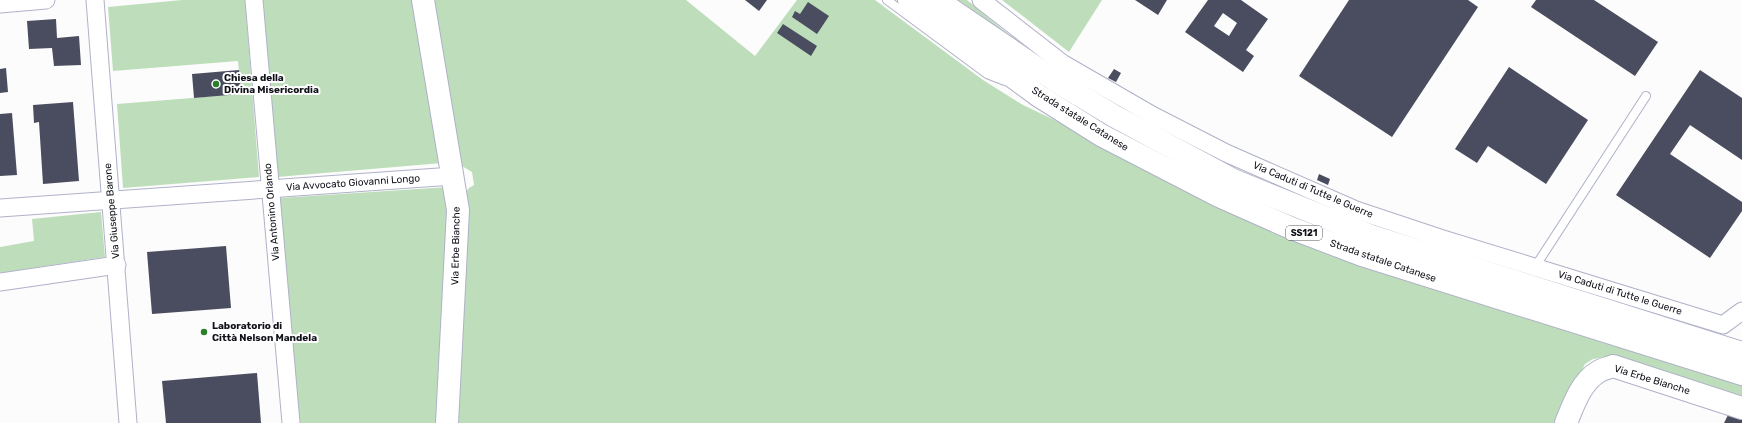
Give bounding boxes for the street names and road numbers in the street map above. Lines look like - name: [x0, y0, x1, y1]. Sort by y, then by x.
- street label: Strada statale Catanese: [1029, 84, 1131, 154]
- street label: Via Caduti di Tutte le Guerre: [1251, 159, 1375, 221]
- street label: Via Giuseppe Barone: [102, 162, 122, 259]
- street label: Via Antonino Orlando: [262, 162, 282, 261]
- street label: Via Avvocato Giovanni Longo: [286, 172, 421, 194]
- street label: Via Erbe Bianche: [449, 206, 463, 285]
- road number: SS121: [1286, 226, 1322, 240]
- street label: Strada statale Catanese: [1328, 237, 1438, 285]
- street label: Via Caduti di Tutte le Guerre: [1556, 268, 1684, 318]
- street label: Via Erbe Bianche: [1613, 363, 1692, 397]

